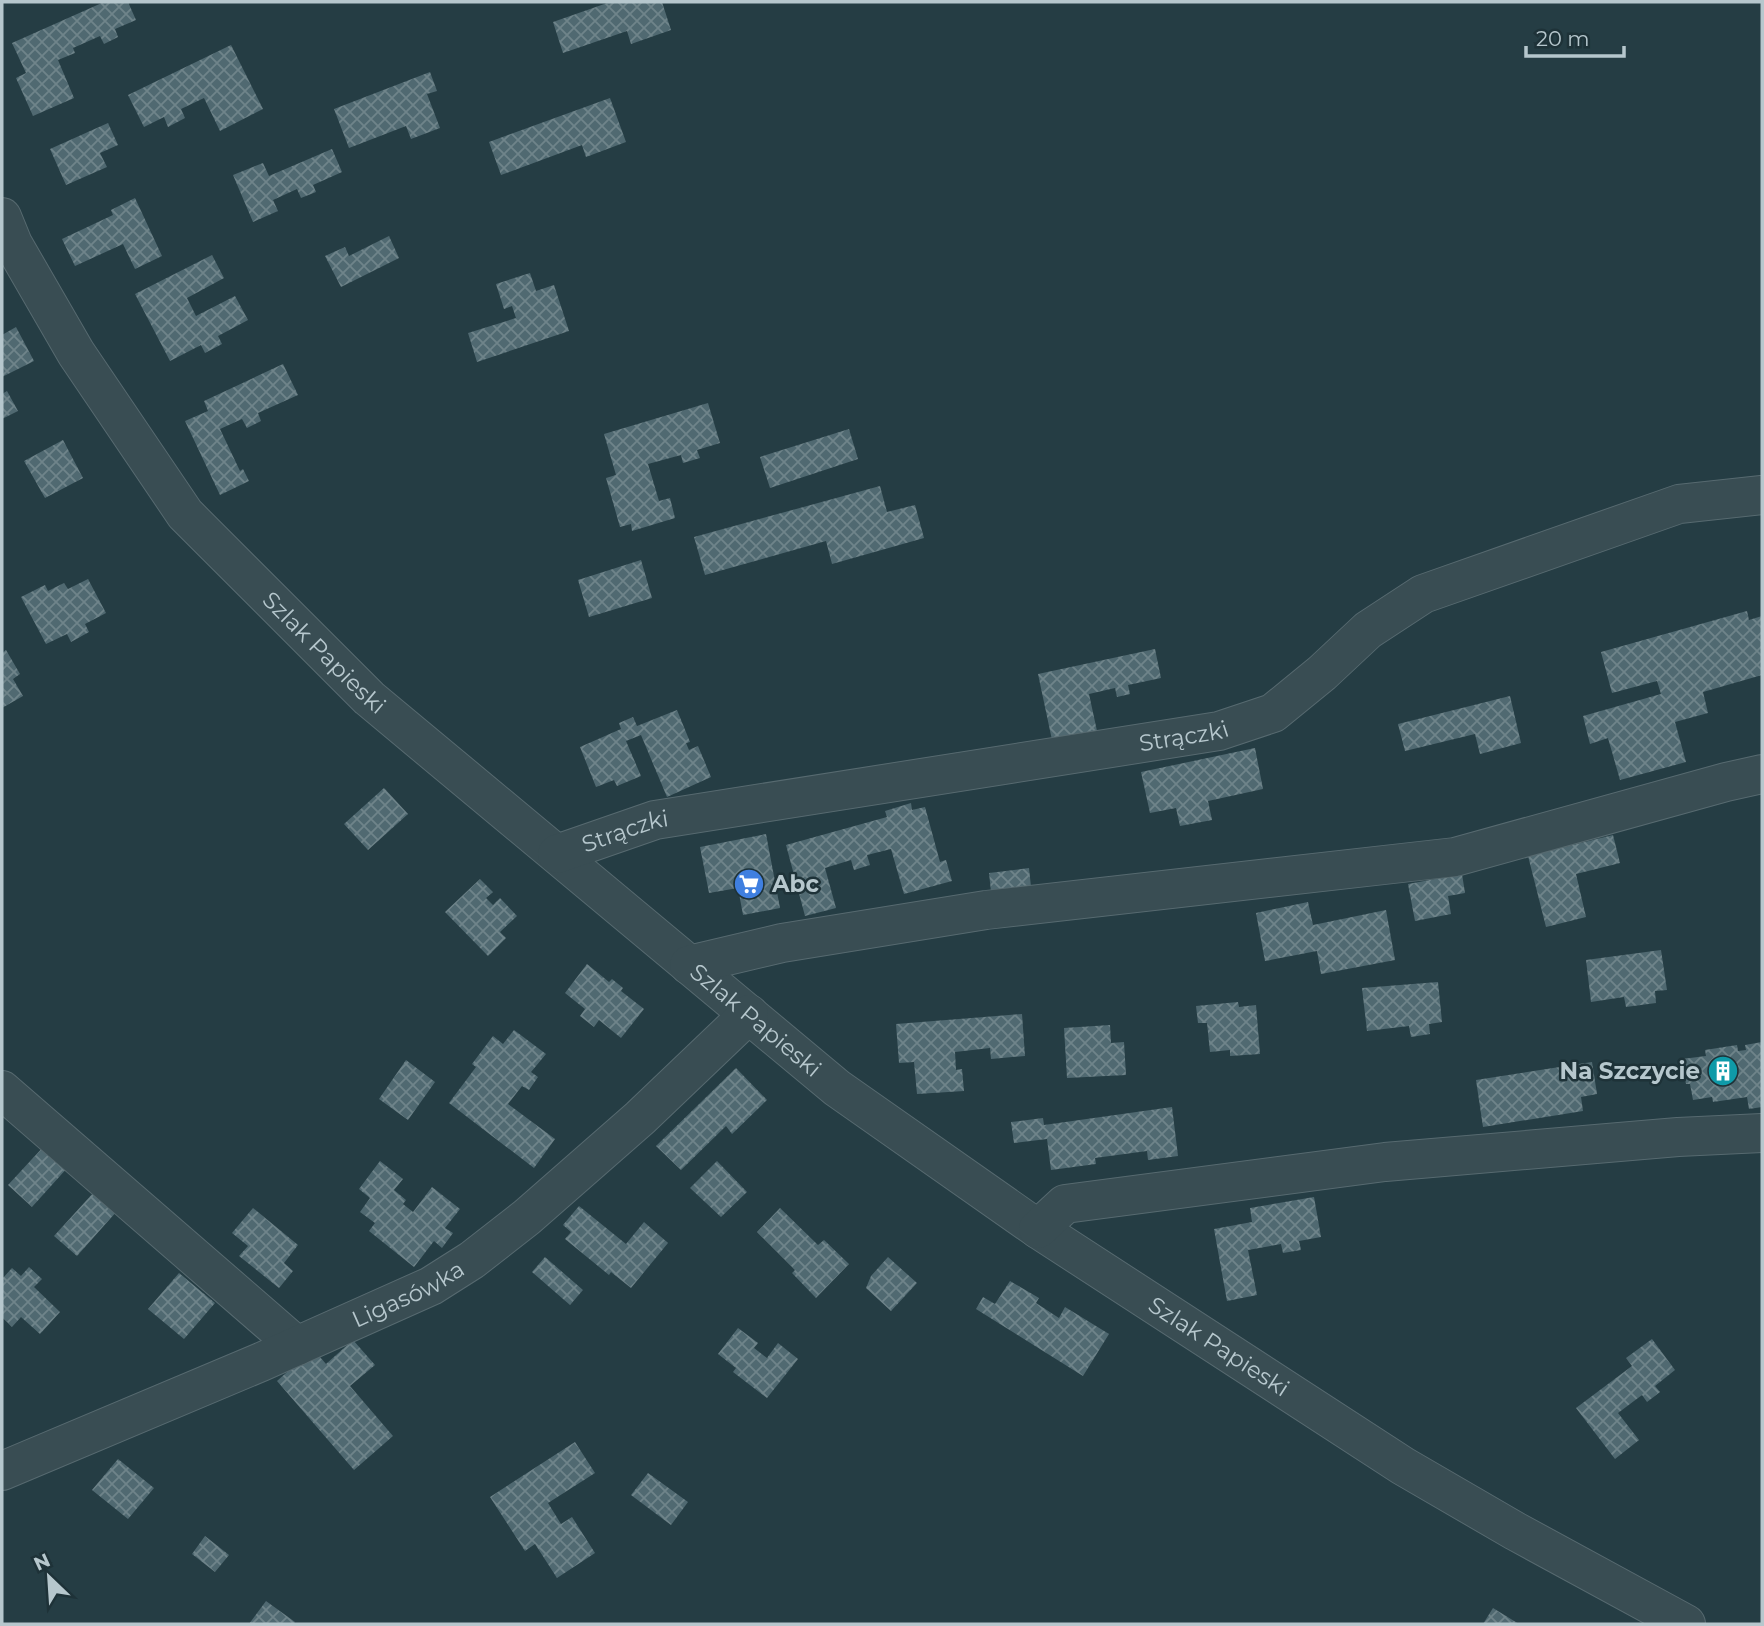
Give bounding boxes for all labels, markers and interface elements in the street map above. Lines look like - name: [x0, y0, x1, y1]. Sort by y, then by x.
- scale bar: [1526, 14, 1624, 58]
- text: 20 m: [1536, 26, 1590, 51]
- street label: Szlak Papieski: [257, 586, 391, 720]
- street label: Strączki: [1137, 715, 1232, 757]
- street label: Strączki: [578, 804, 670, 858]
- supermarket icon: Abc: [732, 867, 766, 901]
- place label: Abc: [771, 870, 819, 898]
- street label: Szlak Papieski: [684, 958, 827, 1083]
- building icon: Na Szczycie: [1706, 1054, 1740, 1088]
- place label: Na Szczycie: [1560, 1057, 1700, 1085]
- street label: Ligasówka: [348, 1255, 469, 1334]
- street label: Szlak Papieski: [1143, 1291, 1294, 1402]
- north arrow: [14, 1542, 84, 1612]
- text: N: [30, 1548, 54, 1576]

